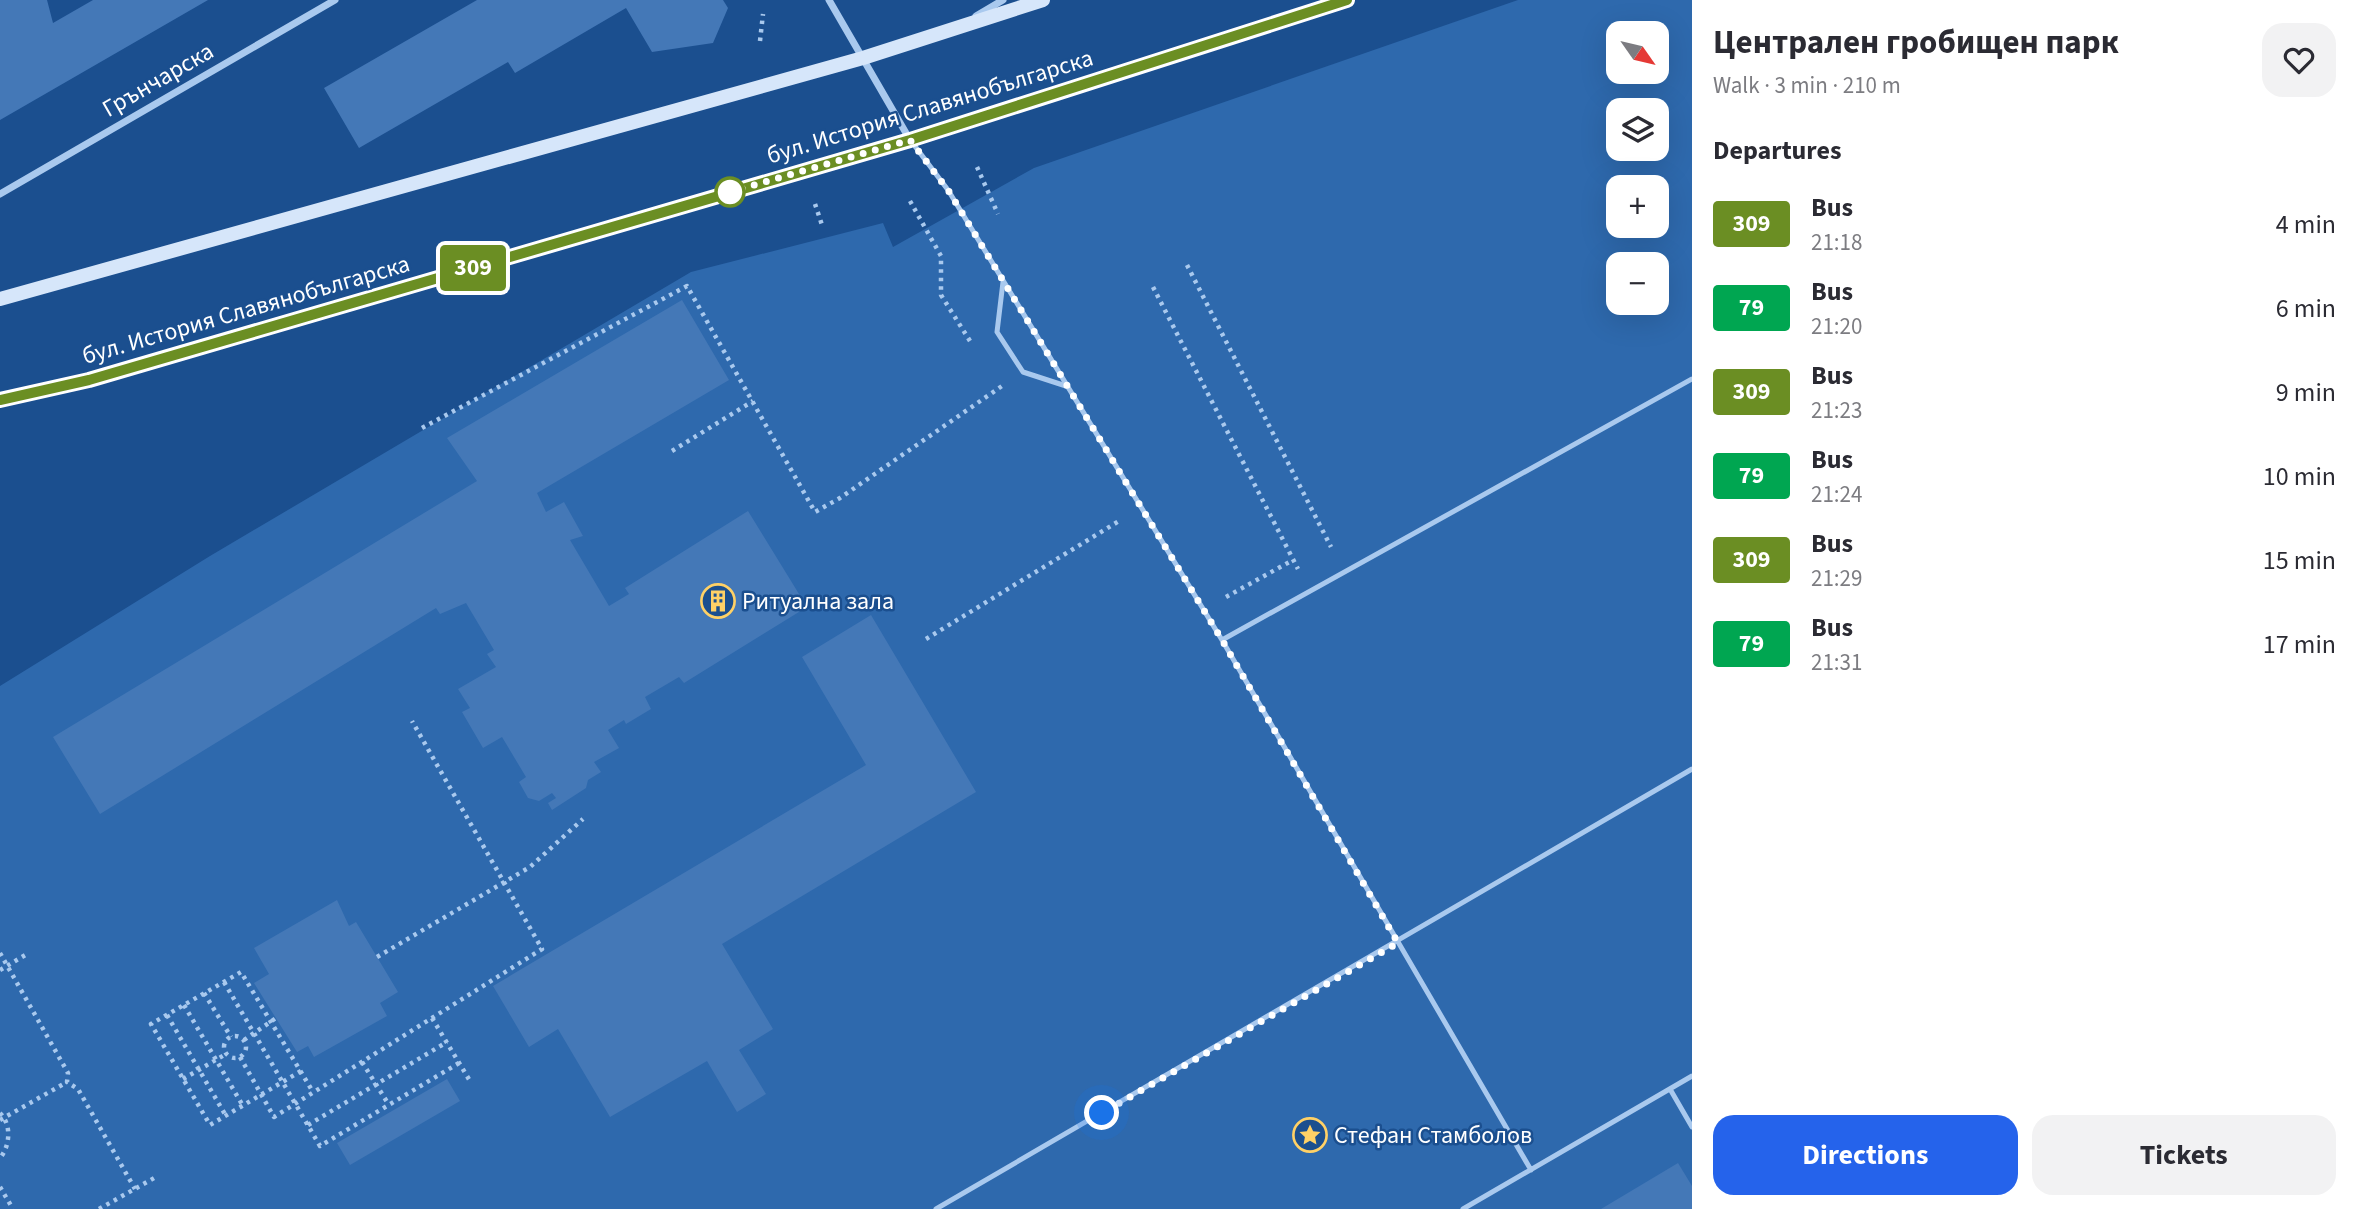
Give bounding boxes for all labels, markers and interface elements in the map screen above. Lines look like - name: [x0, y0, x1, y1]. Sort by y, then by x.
- text: Централен гробищен парк: [1713, 19, 2119, 66]
- north arrow: [1606, 21, 1670, 84]
- map controls: [1606, 21, 1669, 315]
- button: heart: [2262, 23, 2336, 97]
- street label: Грънчарска: [96, 34, 220, 126]
- street label: бул. История Славянобългарска: [763, 41, 1097, 173]
- text: Walk · 3 min · 210 m: [1713, 69, 1901, 102]
- button: layers: [1606, 98, 1669, 161]
- text: Departures: [1713, 132, 1841, 169]
- button: +: [1606, 175, 1669, 238]
- unlabelled marker: [715, 177, 745, 207]
- text: Bus: [1811, 189, 1853, 226]
- text: 309: [1732, 206, 1771, 241]
- text: 4 min: [2276, 206, 2336, 243]
- text: 21:18: [1811, 226, 1862, 259]
- line badge: 309: [433, 245, 513, 291]
- street label: бул. История Славянобългарска: [78, 246, 414, 374]
- text: 309: [454, 250, 492, 285]
- button: −: [1606, 252, 1669, 315]
- text: Bus: [1811, 273, 1853, 310]
- text: 79: [1739, 290, 1764, 325]
- text: 6 min: [2276, 290, 2336, 327]
- text: 21:20: [1811, 310, 1862, 343]
- text: Bus: [1811, 357, 1853, 394]
- text: 309: [1732, 374, 1771, 409]
- text: 9 min: [2276, 374, 2336, 411]
- text: 21:23: [1811, 394, 1862, 427]
- text: Bus: [1811, 441, 1853, 478]
- text: 79: [1739, 458, 1764, 493]
- text: 10 min: [2263, 458, 2336, 495]
- text: 21:24: [1811, 478, 1862, 511]
- text: Bus: [1811, 525, 1853, 562]
- text: 309: [1732, 542, 1771, 577]
- text: 15 min: [2263, 542, 2336, 579]
- text: 21:29: [1811, 562, 1862, 595]
- building icon: Ритуална зала: [699, 582, 737, 620]
- place label: Ритуална зала: [742, 584, 894, 619]
- text: Bus: [1811, 609, 1853, 646]
- text: 79: [1739, 626, 1764, 661]
- text: 17 min: [2263, 626, 2336, 663]
- text: 21:31: [1811, 646, 1862, 679]
- your location: [1084, 1095, 1119, 1130]
- button: Directions: [1713, 1115, 2018, 1195]
- button: Tickets: [2032, 1115, 2336, 1195]
- place icon: Стефан Стамболов: [1291, 1116, 1329, 1154]
- place label: Стефан Стамболов: [1334, 1118, 1532, 1153]

